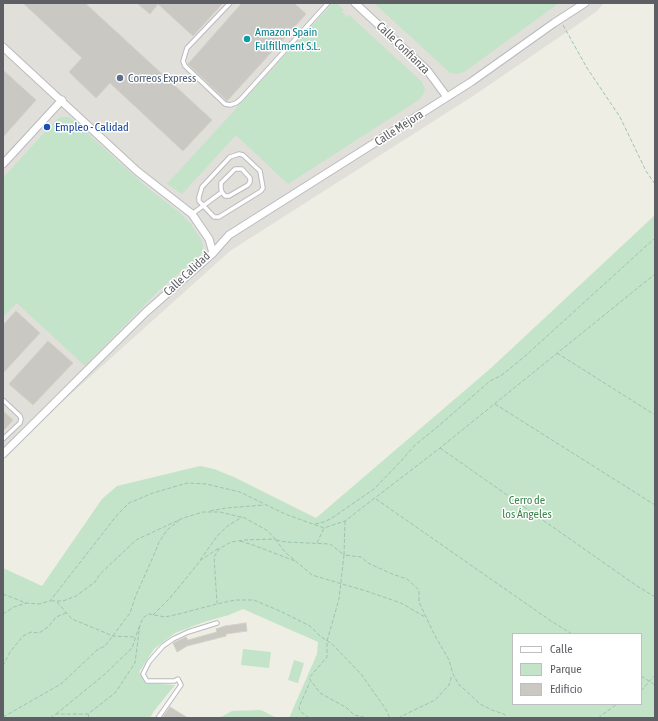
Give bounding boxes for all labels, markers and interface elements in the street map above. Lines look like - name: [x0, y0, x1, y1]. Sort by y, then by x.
- street label: Calle Confianza: [373, 19, 433, 77]
- place label: Amazon Spain Fulfillment S.L.: [255, 25, 320, 53]
- marker: Amazon Spain Fulfillment S.L.: [242, 34, 252, 44]
- place label: Correos Express: [128, 71, 196, 85]
- marker: Correos Express: [115, 73, 125, 83]
- street label: Calle Mejora: [372, 107, 426, 149]
- place label: Empleo - Calidad: [55, 120, 129, 134]
- marker: Empleo - Calidad: [42, 122, 52, 132]
- street label: Calle Calidad: [161, 249, 213, 299]
- park label: Cerro de los Ángeles: [502, 493, 552, 521]
- legend: [512, 633, 642, 705]
- text: Calle: [550, 642, 573, 656]
- text: Parque: [550, 662, 582, 676]
- text: Edificio: [550, 682, 582, 696]

